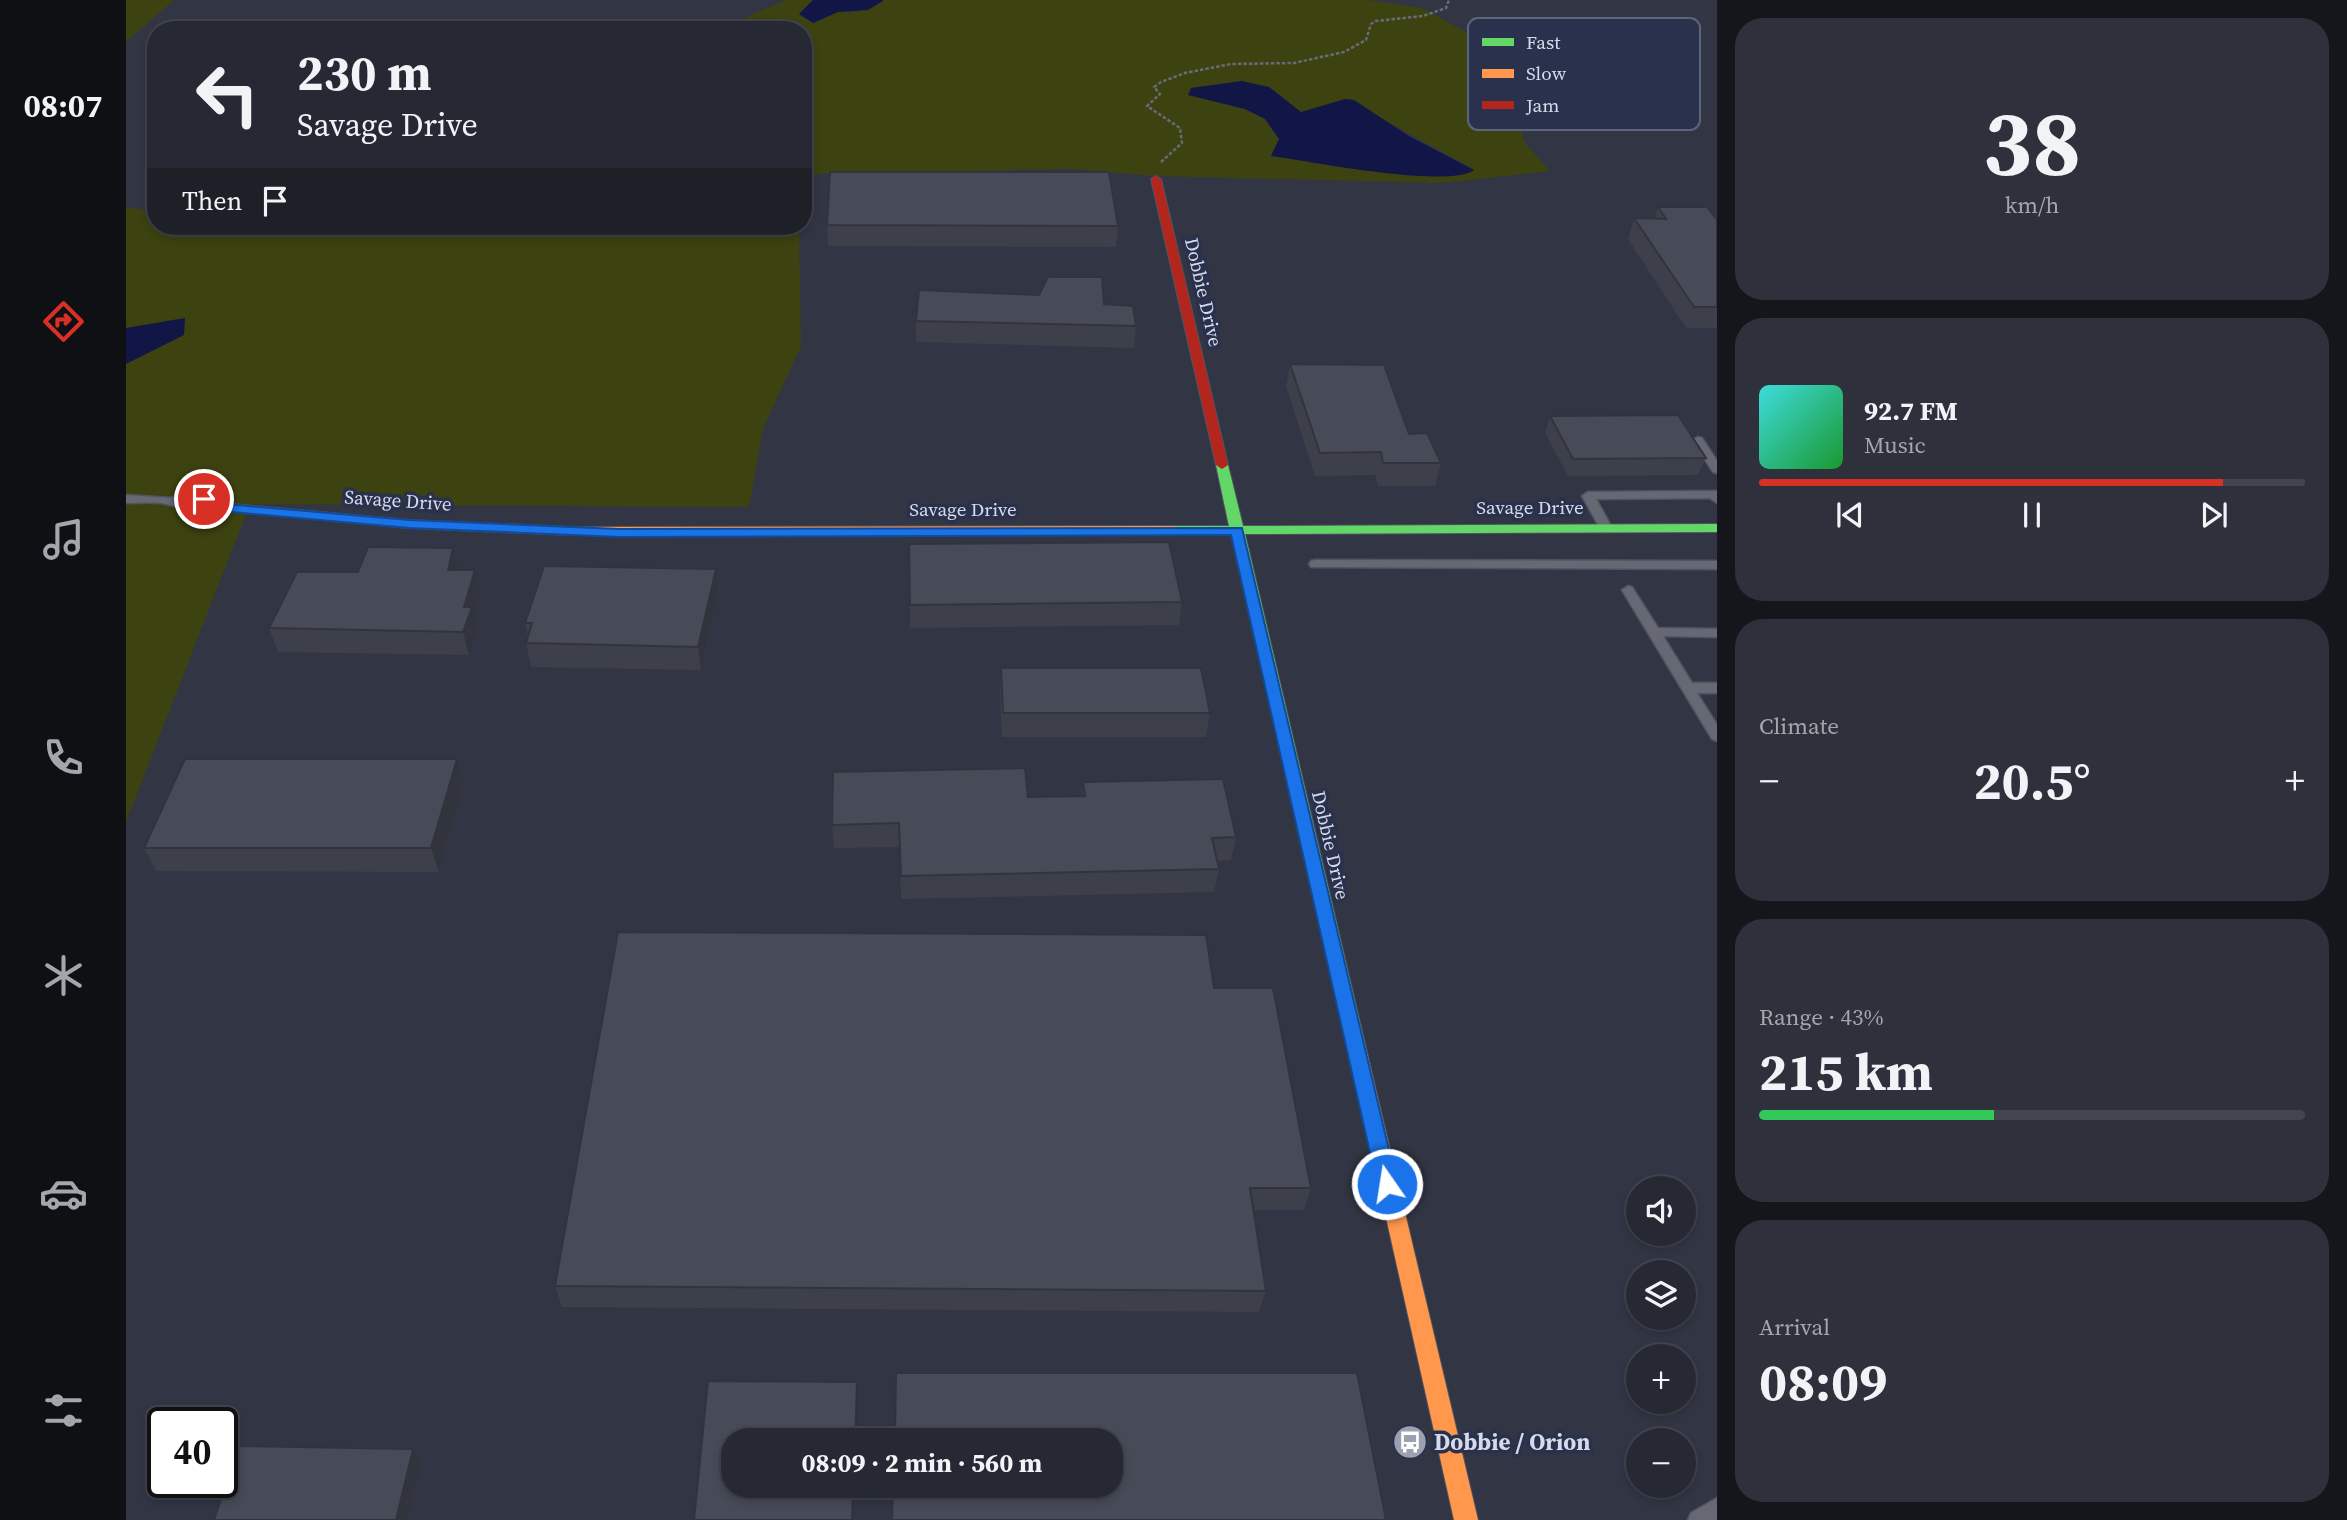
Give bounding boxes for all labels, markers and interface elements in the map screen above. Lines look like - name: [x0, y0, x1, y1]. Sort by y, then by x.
- legend: [1468, 18, 1700, 130]
- text: Fast: [1526, 29, 1561, 55]
- text: 230 m: [297, 39, 432, 106]
- icon: left: [182, 49, 273, 140]
- text: Slow: [1526, 60, 1567, 86]
- text: 38: [1983, 81, 2081, 205]
- text: 08:07: [24, 84, 102, 128]
- text: Jam: [1525, 92, 1559, 118]
- text: Savage Drive: [297, 103, 478, 147]
- icon: arrive: [256, 182, 294, 220]
- text: Then: [182, 183, 242, 219]
- text: km/h: [2005, 189, 2059, 221]
- street label: Dobbie Drive: [1179, 235, 1229, 349]
- icon: directions: [39, 297, 88, 346]
- text: 92.7 FM: [1864, 393, 1958, 429]
- text: Music: [1864, 429, 1926, 461]
- pin: [174, 469, 234, 529]
- icon: arrive: [185, 480, 223, 518]
- street label: Savage Drive: [344, 483, 452, 517]
- street label: Savage Drive: [1476, 494, 1584, 520]
- street label: Savage Drive: [909, 496, 1017, 522]
- icon: previous: [1831, 496, 1869, 534]
- icon: pause: [2013, 496, 2051, 534]
- icon: next: [2195, 496, 2233, 534]
- icon: music: [39, 515, 88, 564]
- text: Climate: [1759, 710, 1839, 742]
- icon: phone: [39, 733, 88, 782]
- text: 20.5°: [1973, 745, 2091, 816]
- text: −: [1759, 755, 1779, 807]
- text: +: [2285, 755, 2305, 807]
- street label: Dobbie Drive: [1306, 788, 1356, 902]
- icon: climate: [39, 951, 88, 1000]
- text: Range · 43%: [1759, 1001, 1884, 1033]
- text: 215 km: [1759, 1036, 1933, 1107]
- position arrow: [1350, 1147, 1424, 1221]
- icon: car: [39, 1169, 88, 1218]
- map controls: [1626, 1176, 1696, 1498]
- button: sound: [1626, 1176, 1696, 1246]
- button: layers: [1626, 1260, 1696, 1330]
- text: Arrival: [1759, 1311, 1830, 1343]
- button: +: [1626, 1344, 1696, 1414]
- text: 08:09: [1759, 1346, 1887, 1417]
- icon: filters: [39, 1386, 88, 1435]
- speed limit sign: 40: [147, 1407, 238, 1498]
- bus stop icon: Dobbie / Orion: [1391, 1423, 1429, 1461]
- place label: Dobbie / Orion: [1434, 1426, 1590, 1458]
- button: −: [1626, 1428, 1696, 1498]
- text: 08:09 · 2 min · 560 m: [802, 1445, 1042, 1481]

